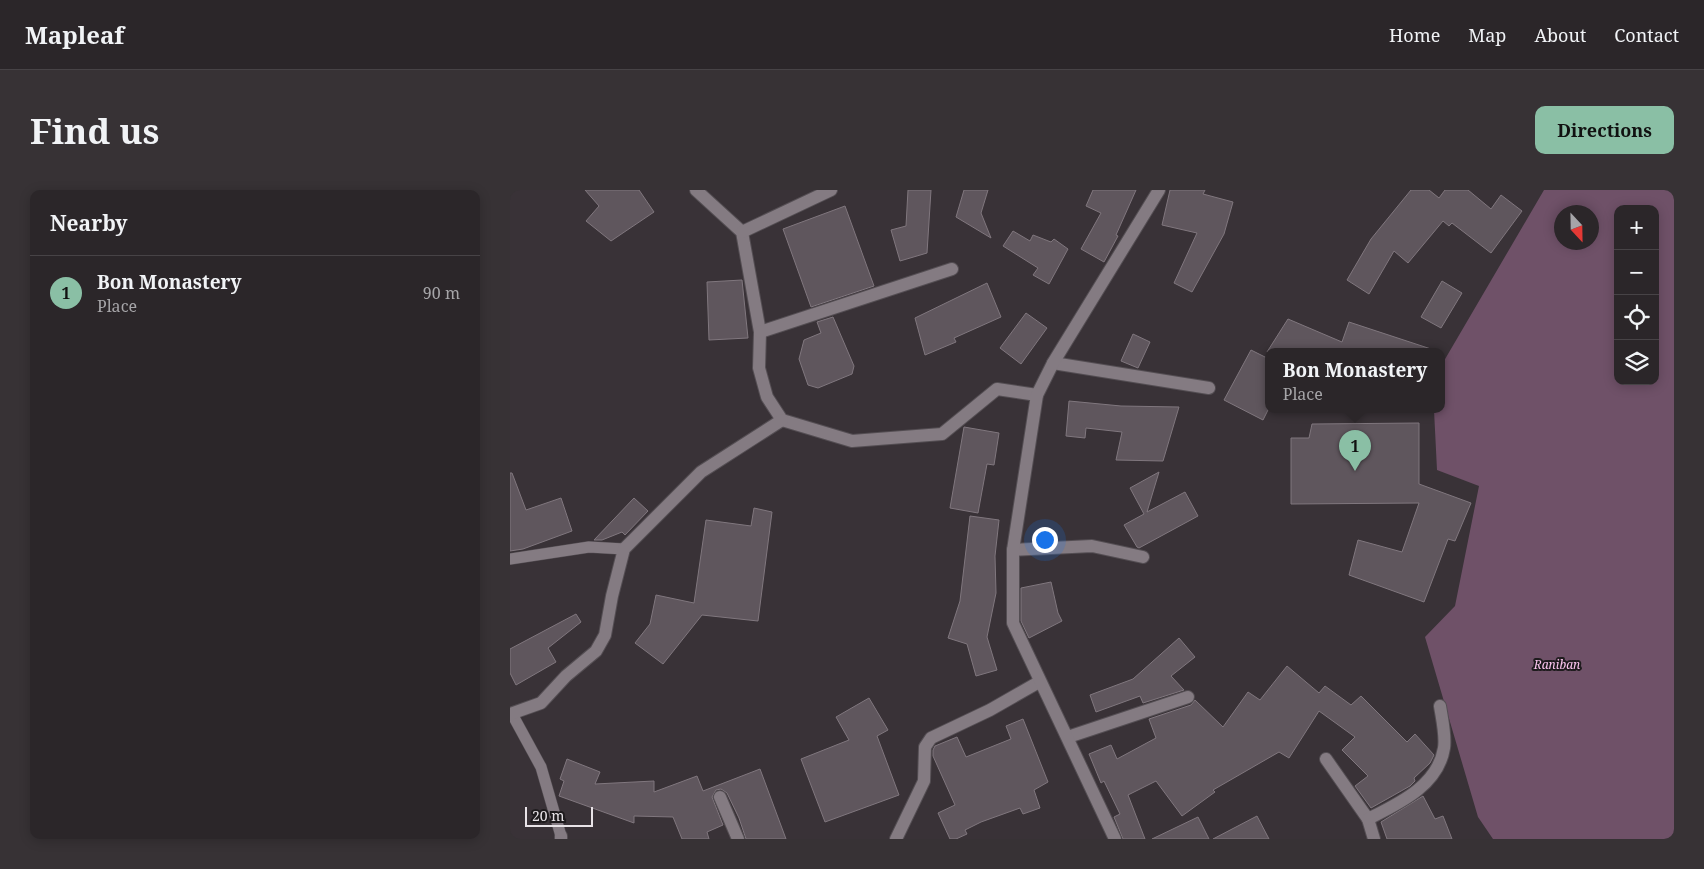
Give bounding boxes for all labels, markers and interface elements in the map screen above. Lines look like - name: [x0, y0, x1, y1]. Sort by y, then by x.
- text: Mapleaf: [25, 18, 124, 51]
- text: Home: [1389, 23, 1440, 47]
- text: Map: [1468, 23, 1506, 47]
- text: About: [1534, 23, 1586, 47]
- text: Contact: [1614, 23, 1679, 47]
- button: Directions: [1535, 106, 1674, 154]
- text: Find us: [30, 107, 159, 154]
- north arrow: [1554, 205, 1599, 250]
- map controls: [1614, 205, 1659, 385]
- button: +: [1614, 205, 1659, 250]
- text: Nearby: [50, 209, 128, 237]
- button: −: [1614, 250, 1659, 295]
- text: Bon Monastery: [97, 269, 242, 295]
- text: 1: [61, 282, 71, 304]
- text: 90 m: [423, 282, 460, 304]
- text: Place: [97, 295, 137, 317]
- button: locate: [1614, 295, 1659, 340]
- button: layers: [1614, 340, 1659, 385]
- popup: [1265, 348, 1445, 413]
- text: Bon Monastery: [1283, 357, 1427, 383]
- text: Place: [1283, 383, 1323, 405]
- pin: 1: [1339, 430, 1371, 471]
- your location: [1032, 527, 1058, 553]
- park label: Raniban: [1533, 656, 1580, 673]
- scale bar: [525, 804, 592, 827]
- text: 20 m: [532, 806, 565, 825]

